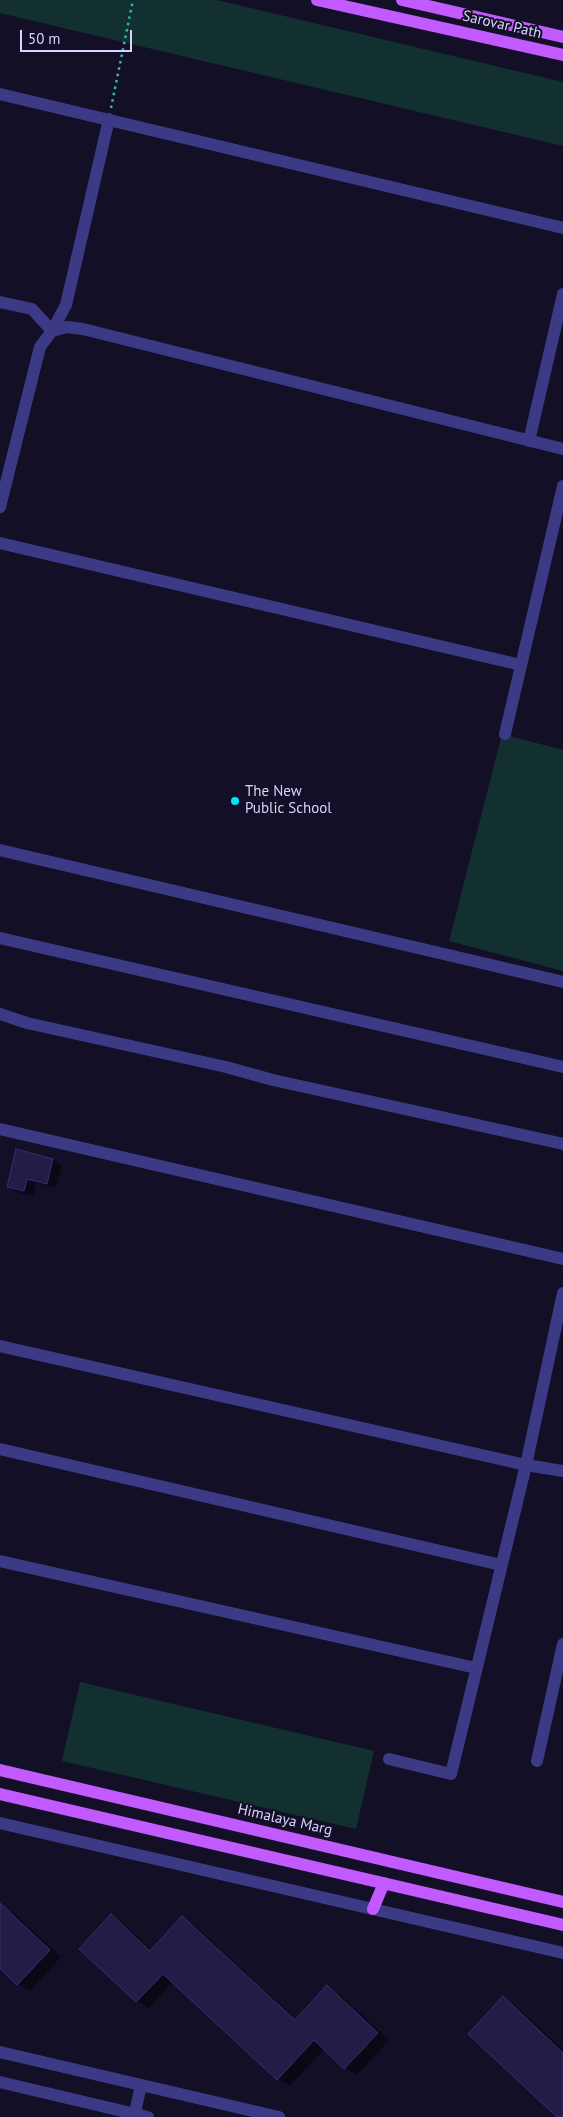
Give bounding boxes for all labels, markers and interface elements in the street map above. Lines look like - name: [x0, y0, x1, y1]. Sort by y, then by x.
- street label: Sarovar Path: [461, 7, 543, 43]
- scale bar: [22, 20, 135, 52]
- text: 50 m: [28, 29, 61, 48]
- place label: The New Public School: [245, 783, 332, 818]
- marker: The New Public School: [229, 795, 241, 807]
- street label: Himalaya Marg: [236, 1800, 334, 1840]

